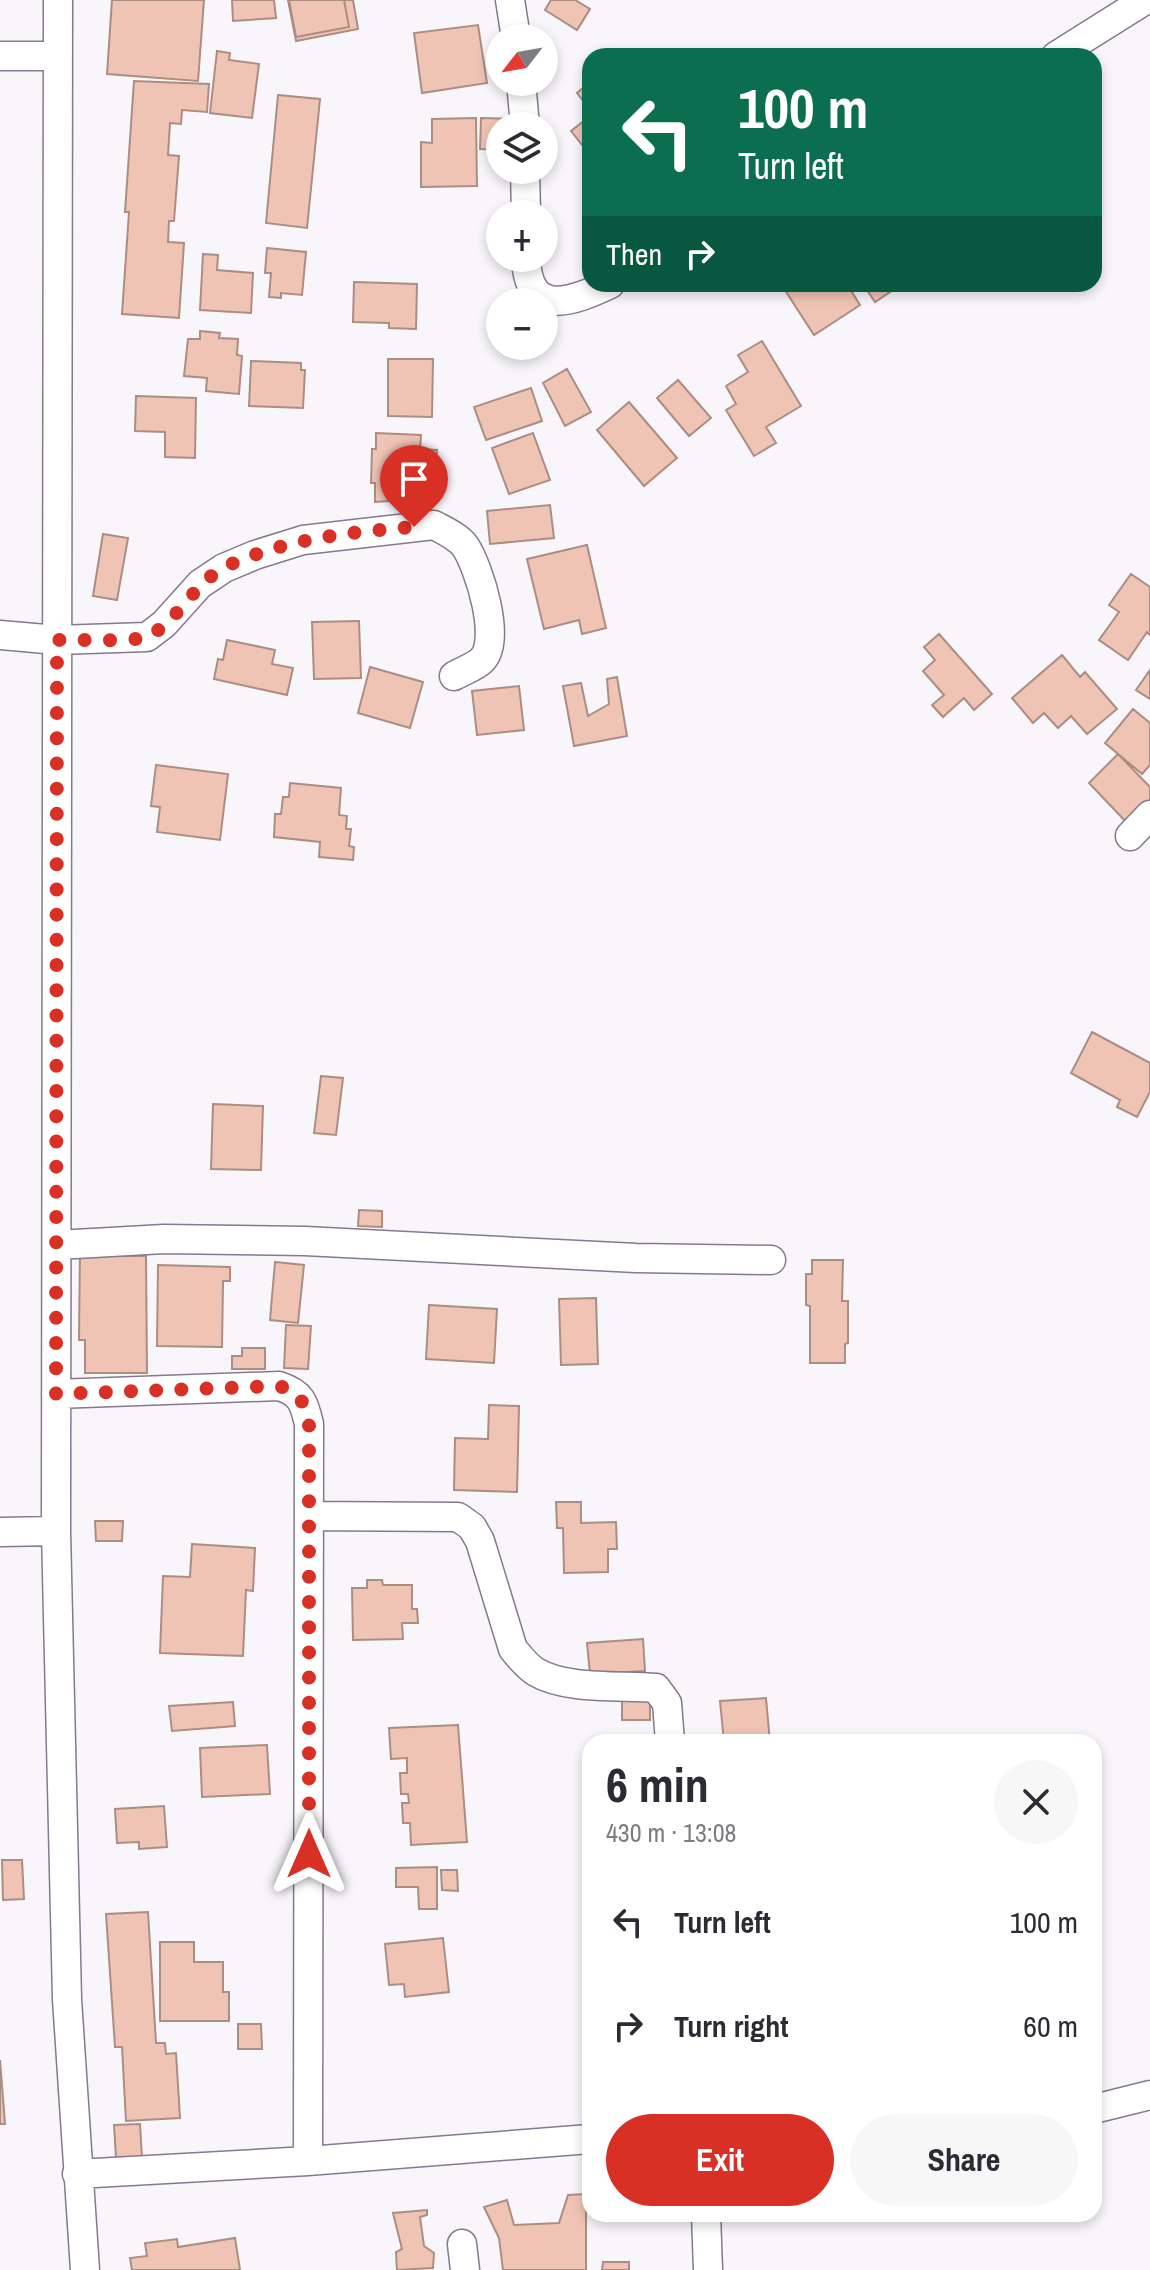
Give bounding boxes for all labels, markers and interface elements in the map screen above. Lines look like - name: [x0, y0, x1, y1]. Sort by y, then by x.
- north arrow: [486, 24, 558, 96]
- map controls: [486, 24, 558, 360]
- text: 100 m: [738, 70, 868, 145]
- icon: left: [606, 80, 710, 184]
- button: layers: [486, 112, 558, 184]
- text: Turn left: [738, 142, 844, 190]
- button: +: [486, 200, 558, 272]
- icon: right: [678, 232, 722, 276]
- text: Then: [606, 234, 662, 274]
- button: −: [486, 288, 558, 360]
- pin: [380, 445, 448, 527]
- icon: arrive: [392, 457, 436, 501]
- text: 6 min: [606, 1752, 709, 1817]
- button: close: [994, 1760, 1078, 1844]
- position arrow: [267, 1812, 351, 1896]
- text: 430 m · 13:08: [606, 1815, 736, 1850]
- icon: left: [606, 1900, 650, 1944]
- text: Turn left: [674, 1902, 771, 1942]
- text: 100 m: [1010, 1902, 1078, 1942]
- icon: right: [606, 2004, 650, 2048]
- text: Turn right: [674, 2006, 788, 2046]
- text: 60 m: [1023, 2006, 1078, 2046]
- button: Exit: [606, 2114, 834, 2206]
- button: Share: [850, 2114, 1078, 2206]

